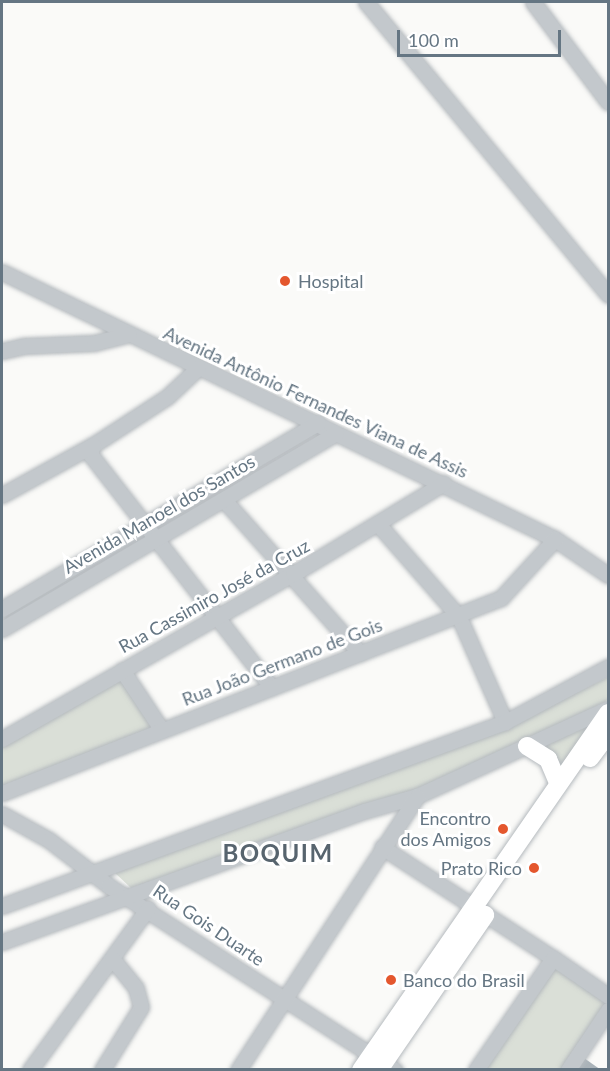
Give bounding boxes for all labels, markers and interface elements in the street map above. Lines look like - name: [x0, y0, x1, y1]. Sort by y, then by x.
- scale bar: [400, 18, 564, 56]
- text: 100 m: [408, 29, 459, 51]
- place label: Hospital: [298, 270, 364, 292]
- marker: Hospital: [276, 272, 294, 290]
- street label: Avenida Antônio Fernandes Viana de Assis: [159, 321, 473, 483]
- street label: Avenida Manoel dos Santos: [59, 450, 259, 578]
- street label: Rua Cassimiro José da Cruz: [115, 534, 313, 658]
- street label: Rua João Germano de Gois: [179, 614, 385, 710]
- place label: Encontro dos Amigos: [400, 808, 491, 850]
- marker: Encontro dos Amigos: [496, 822, 510, 836]
- district label: BOQUIM: [222, 839, 334, 867]
- place label: Prato Rico: [441, 857, 522, 879]
- marker: Prato Rico: [527, 861, 541, 875]
- street label: Rua Gois Duarte: [149, 880, 269, 970]
- place label: Banco do Brasil: [403, 969, 525, 991]
- marker: Banco do Brasil: [384, 973, 398, 987]

